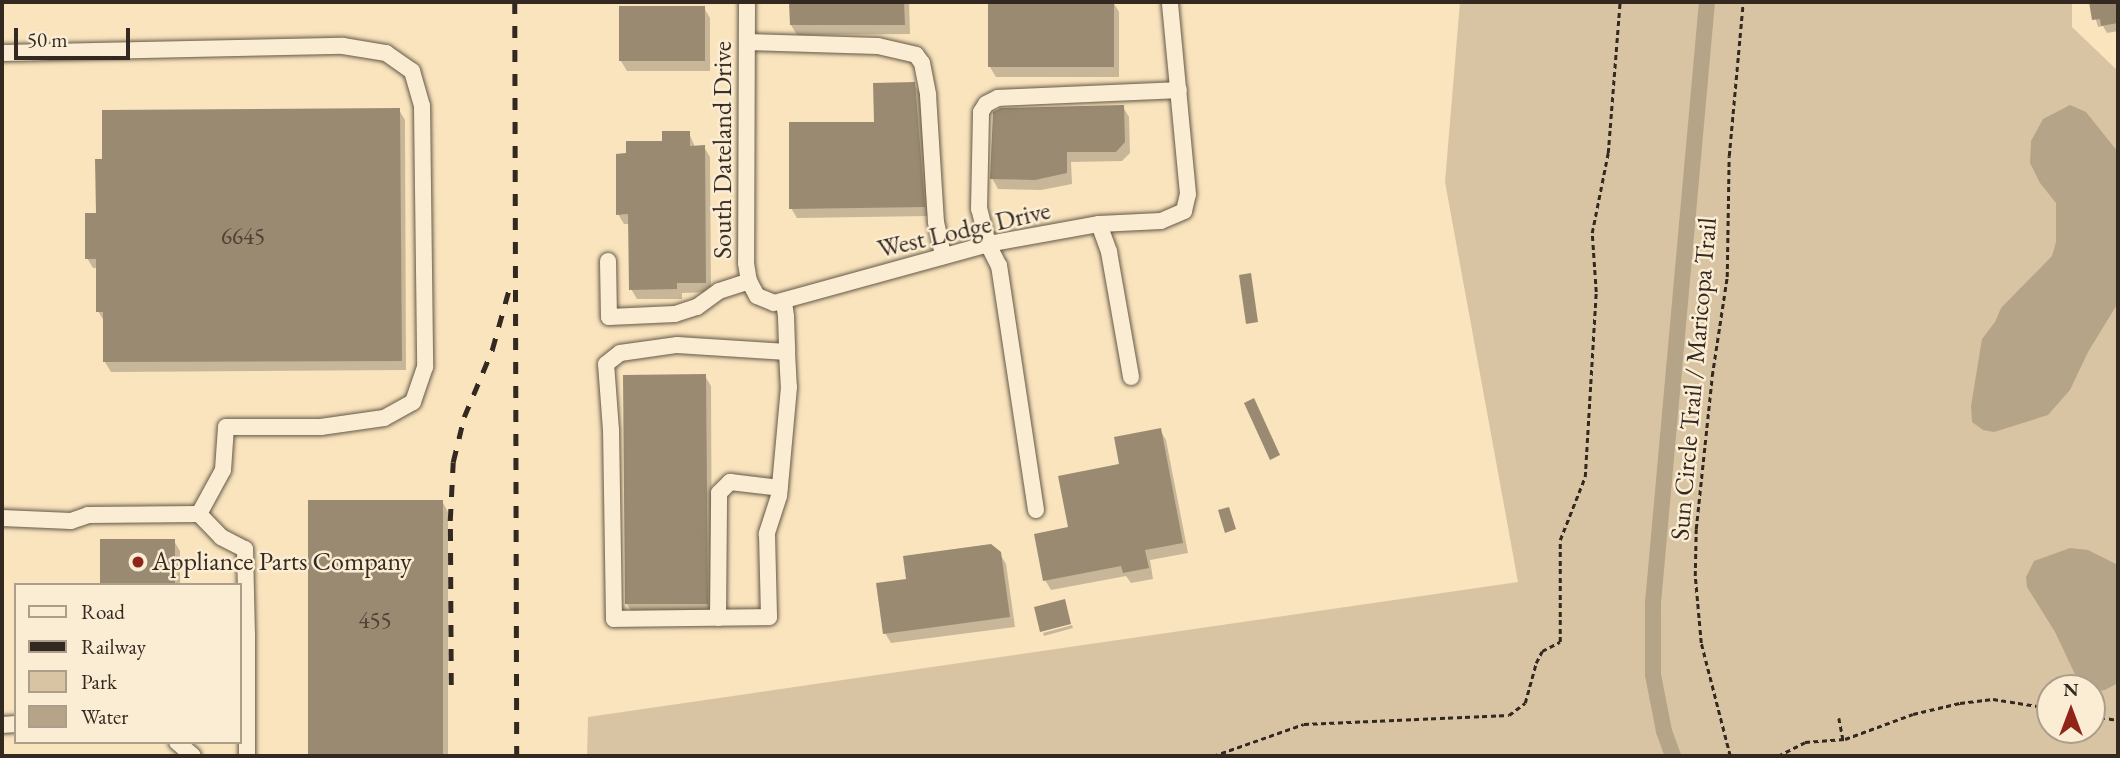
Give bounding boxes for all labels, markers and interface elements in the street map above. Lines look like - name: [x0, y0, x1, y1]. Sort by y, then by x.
- scale bar: [18, 14, 133, 58]
- text: 50 m: [27, 26, 68, 53]
- street label: South Dateland Drive: [707, 41, 739, 259]
- street label: West Lodge Drive: [874, 195, 1054, 265]
- street label: Sun Circle Trail / Maricopa Trail: [1664, 216, 1724, 542]
- house number: 6645: [221, 222, 265, 250]
- place label: Appliance Parts Company: [152, 546, 412, 578]
- marker: Appliance Parts Company: [130, 554, 146, 570]
- legend: [14, 583, 242, 744]
- text: Road: [81, 598, 125, 625]
- house number: 455: [358, 606, 392, 634]
- text: Railway: [81, 633, 146, 660]
- text: Park: [81, 668, 117, 695]
- north arrow: [2036, 674, 2106, 744]
- text: N: [2063, 677, 2079, 702]
- text: Water: [81, 703, 128, 730]

